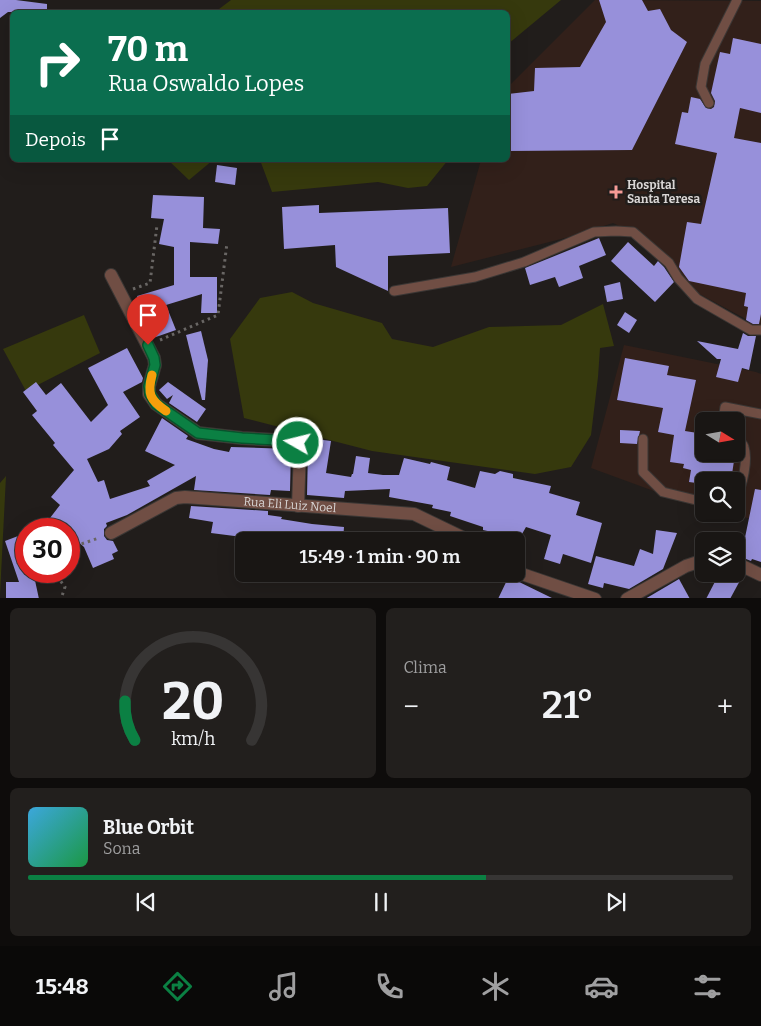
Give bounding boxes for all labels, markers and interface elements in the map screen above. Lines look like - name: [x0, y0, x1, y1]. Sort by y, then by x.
- text: 70 m: [108, 28, 188, 70]
- icon: right: [25, 30, 90, 95]
- text: Rua Oswaldo Lopes: [108, 70, 304, 97]
- icon: arrive: [96, 125, 124, 153]
- text: Depois: [25, 128, 86, 151]
- place label: Hospital Santa Teresa: [627, 178, 700, 206]
- marker: Hospital Santa Teresa: [609, 185, 623, 199]
- pin: [127, 294, 169, 345]
- icon: arrive: [134, 301, 162, 329]
- north arrow: [695, 412, 745, 462]
- map controls: [695, 412, 745, 582]
- position arrow: [271, 416, 323, 468]
- button: search: [695, 472, 745, 522]
- street label: Rua Eli Luiz Noel: [243, 494, 337, 515]
- speed limit sign: 30: [15, 518, 80, 583]
- button: layers: [695, 532, 745, 582]
- text: 15:49 · 1 min · 90 m: [300, 545, 460, 568]
- text: Clima: [404, 658, 447, 677]
- text: 20: [162, 670, 224, 733]
- text: 21°: [542, 682, 594, 728]
- text: −: [404, 690, 419, 723]
- text: +: [717, 690, 733, 723]
- text: km/h: [171, 728, 215, 750]
- text: Blue Orbit: [103, 816, 194, 839]
- text: Sona: [103, 839, 140, 858]
- icon: previous: [132, 888, 160, 916]
- icon: pause: [367, 888, 395, 916]
- icon: next: [602, 888, 630, 916]
- icon: directions: [160, 969, 195, 1004]
- icon: music: [266, 969, 301, 1004]
- icon: phone: [372, 969, 407, 1004]
- icon: climate: [478, 969, 513, 1004]
- icon: car: [584, 969, 619, 1004]
- icon: filters: [690, 969, 725, 1004]
- text: 15:48: [36, 973, 89, 1000]

